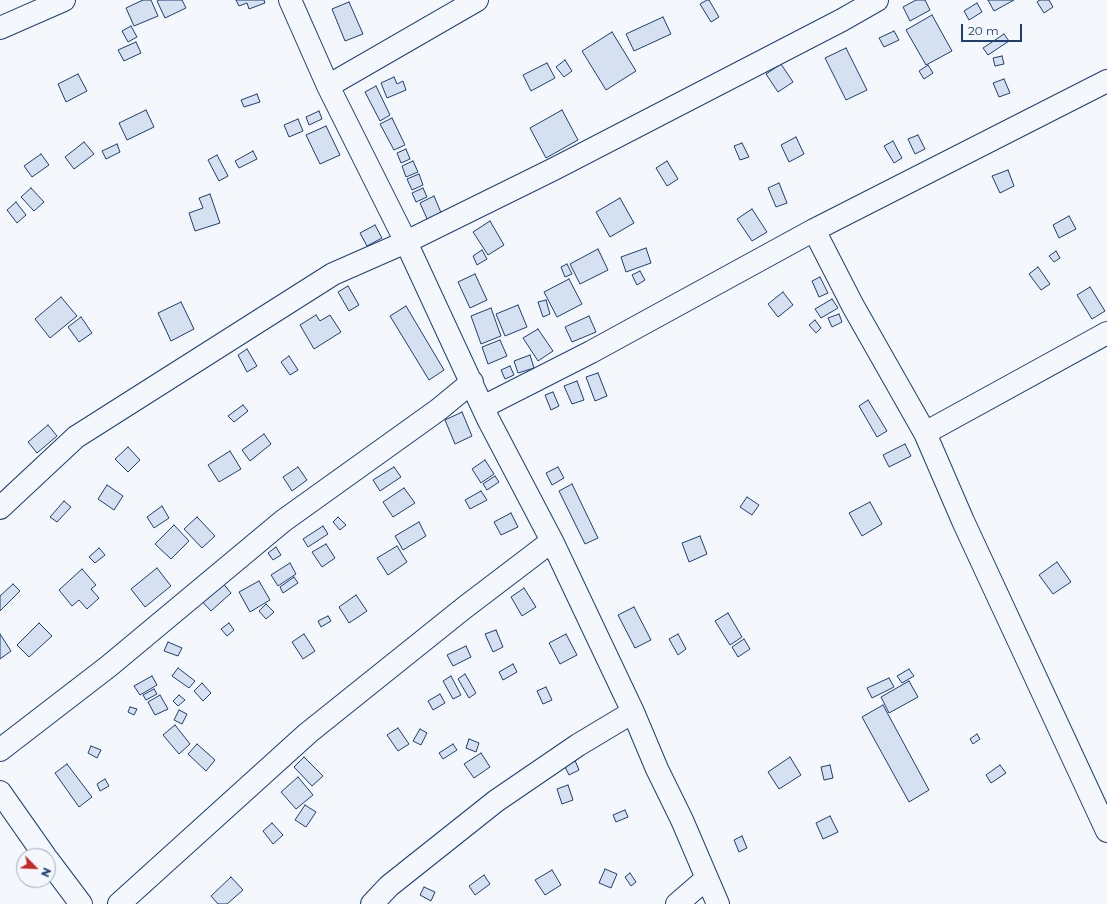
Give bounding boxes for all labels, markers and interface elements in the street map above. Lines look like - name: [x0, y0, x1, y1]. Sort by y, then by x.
- scale bar: [963, 16, 1024, 42]
- text: 20 m: [968, 23, 999, 38]
- north arrow: [16, 848, 56, 888]
- text: N: [38, 866, 54, 879]

